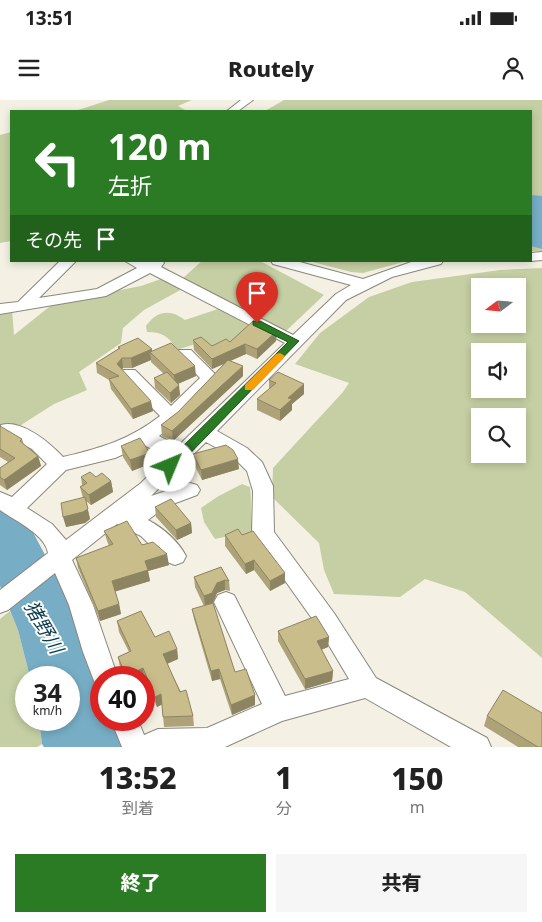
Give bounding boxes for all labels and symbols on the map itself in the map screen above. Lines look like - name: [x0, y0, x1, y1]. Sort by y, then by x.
- pin: [236, 272, 278, 323]
- north arrow: [471, 278, 526, 332]
- position arrow: [143, 439, 195, 491]
- water label: 猪野川: [18, 596, 71, 660]
- speed limit sign: 40: [90, 666, 155, 731]

